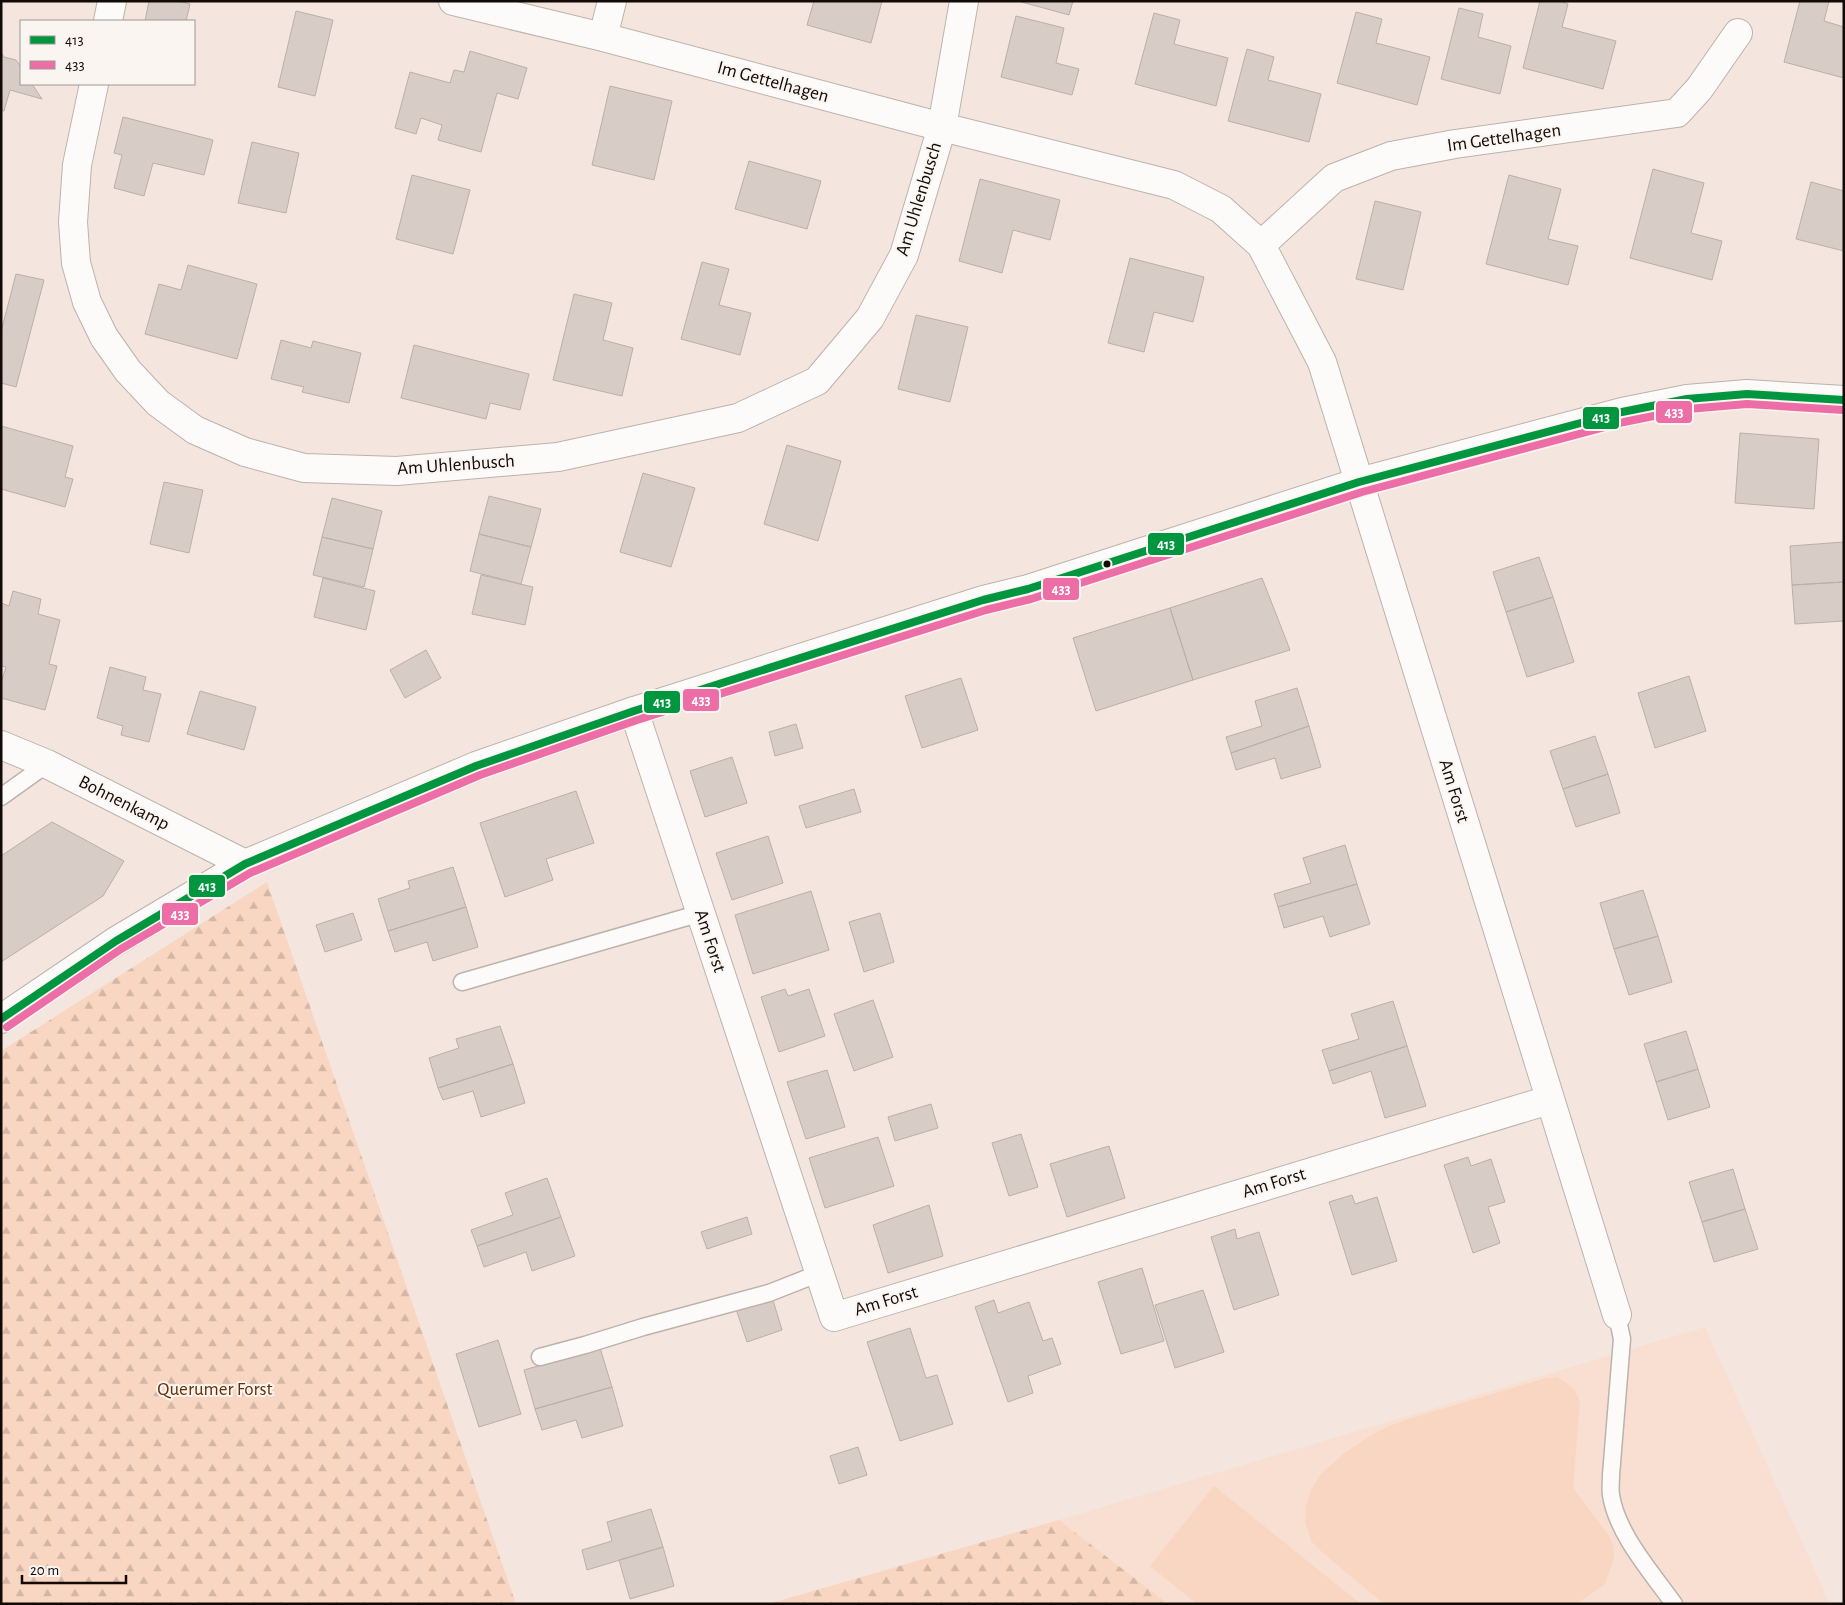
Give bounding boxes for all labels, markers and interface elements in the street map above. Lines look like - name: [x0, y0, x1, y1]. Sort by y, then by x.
- legend: [20, 20, 195, 85]
- text: 413: [65, 33, 84, 48]
- text: 433: [65, 58, 85, 73]
- street label: Im Gettelhagen: [715, 58, 831, 106]
- street label: Im Gettelhagen: [1446, 121, 1562, 155]
- street label: Am Uhlenbusch: [893, 140, 945, 258]
- line badge: 433: [1655, 400, 1693, 424]
- line badge: 413: [1582, 406, 1620, 430]
- text: 433: [1664, 406, 1684, 420]
- text: 413: [1592, 411, 1610, 425]
- street label: Am Uhlenbusch: [397, 451, 515, 479]
- line badge: 413: [1147, 532, 1185, 556]
- text: 413: [1157, 538, 1175, 552]
- unlabelled marker: [1102, 559, 1112, 569]
- line badge: 433: [1042, 577, 1080, 601]
- text: 433: [1051, 583, 1071, 597]
- line badge: 433: [682, 688, 720, 712]
- line badge: 413: [643, 690, 681, 714]
- text: 433: [691, 694, 711, 708]
- text: 413: [653, 696, 671, 710]
- street label: Am Forst: [1435, 757, 1473, 825]
- street label: Bohnenkamp: [76, 772, 172, 834]
- line badge: 413: [188, 874, 226, 898]
- text: 413: [198, 880, 216, 894]
- line badge: 433: [161, 902, 199, 926]
- street label: Am Forst: [691, 907, 729, 975]
- text: 433: [170, 908, 190, 922]
- street label: Am Forst: [1240, 1164, 1308, 1202]
- street label: Am Forst: [852, 1282, 920, 1320]
- park label: Querumer Forst: [157, 1380, 273, 1399]
- scale bar: [22, 1552, 126, 1584]
- text: 20 m: [30, 1563, 59, 1578]

